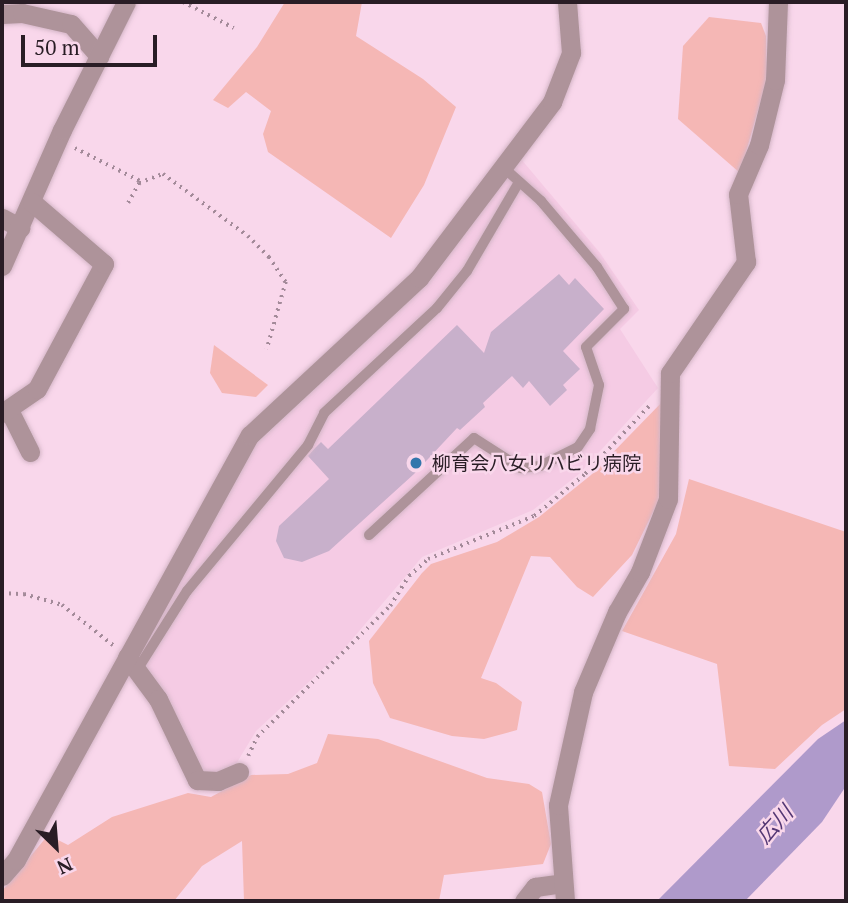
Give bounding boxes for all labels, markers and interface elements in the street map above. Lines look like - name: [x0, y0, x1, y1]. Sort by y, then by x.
- scale bar: [24, 21, 161, 65]
- text: 50 m: [34, 33, 80, 61]
- place label: 柳育会八女リハビリ病院: [432, 452, 641, 474]
- marker: 柳育会八女リハビリ病院: [406, 453, 426, 473]
- water label: 広川: [751, 800, 797, 848]
- north arrow: [21, 812, 91, 882]
- text: N: [53, 852, 77, 881]

